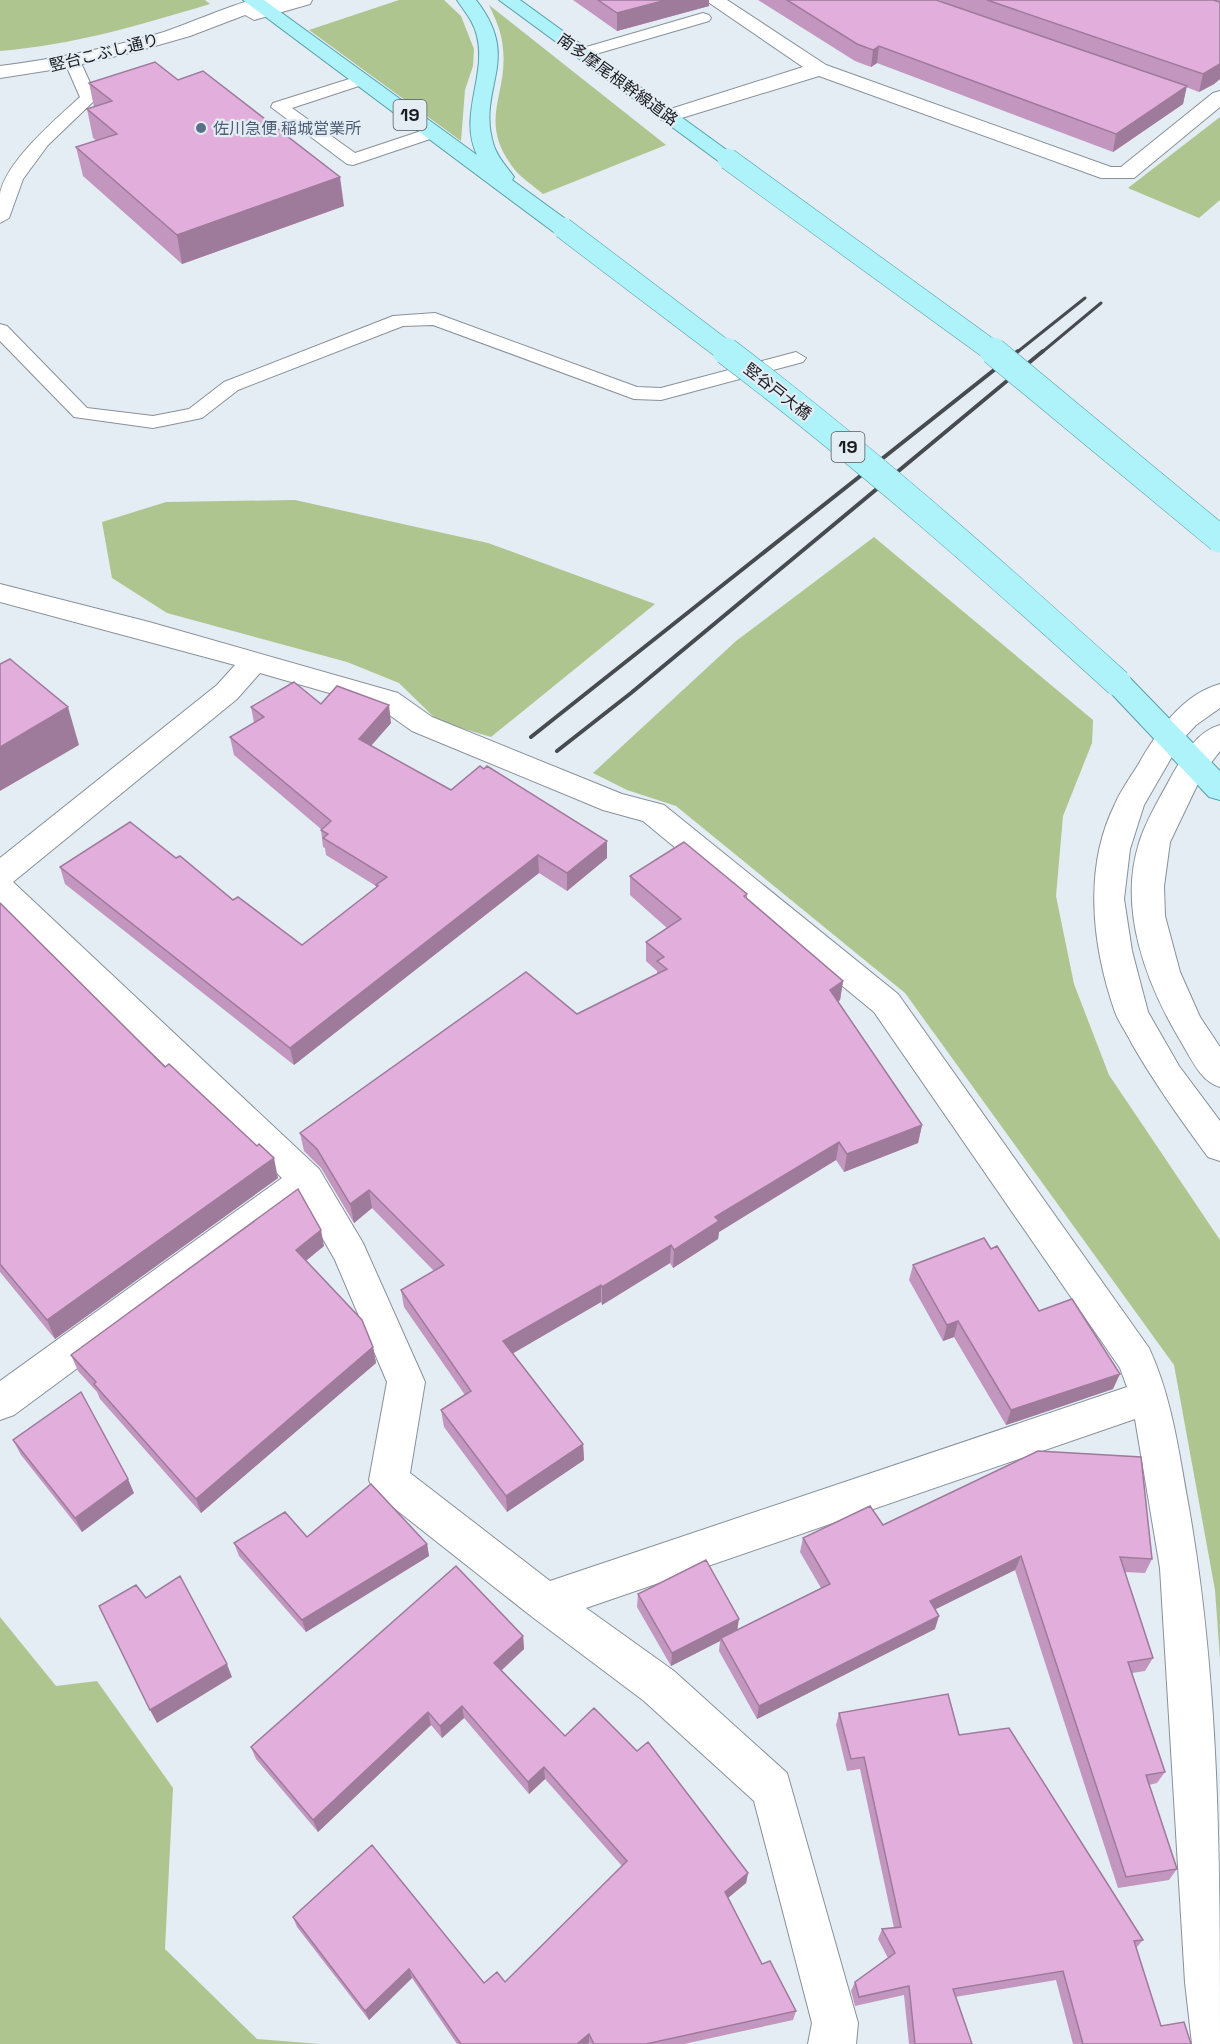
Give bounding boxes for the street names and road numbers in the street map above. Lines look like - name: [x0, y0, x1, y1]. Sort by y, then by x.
- street label: 竪台こぶし通り: [47, 29, 161, 76]
- street label: 南多摩尾根幹線道路: [553, 29, 682, 130]
- road number: 19: [394, 100, 426, 130]
- street label: 竪谷戸大橋: [740, 358, 816, 424]
- road number: 19: [832, 432, 864, 462]

